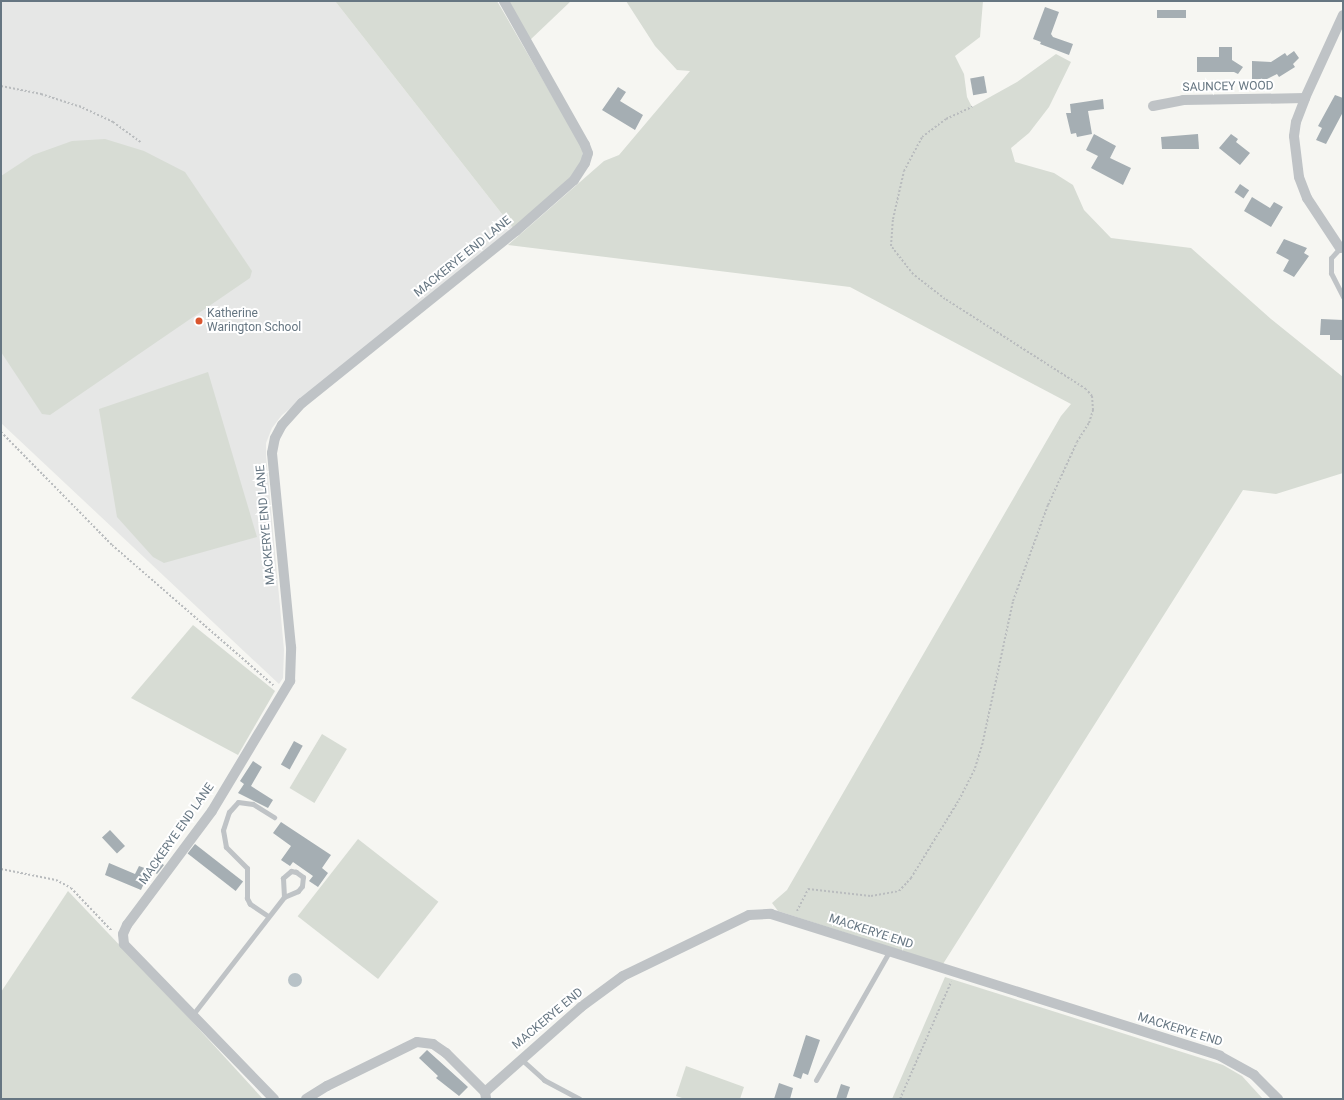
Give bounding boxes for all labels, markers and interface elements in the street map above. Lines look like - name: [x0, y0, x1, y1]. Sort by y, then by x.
- street label: SAUNCEY WOOD: [1182, 79, 1274, 95]
- street label: MACKERYE END LANE: [412, 213, 514, 301]
- place label: Katherine Warington School: [207, 307, 301, 335]
- marker: Katherine Warington School: [194, 316, 204, 326]
- street label: MACKERYE END LANE: [254, 464, 278, 586]
- street label: MACKERYE END LANE: [137, 780, 217, 888]
- street label: MACKERYE END: [827, 912, 915, 952]
- street label: MACKERYE END: [510, 985, 586, 1053]
- street label: MACKERYE END: [1136, 1010, 1224, 1050]

